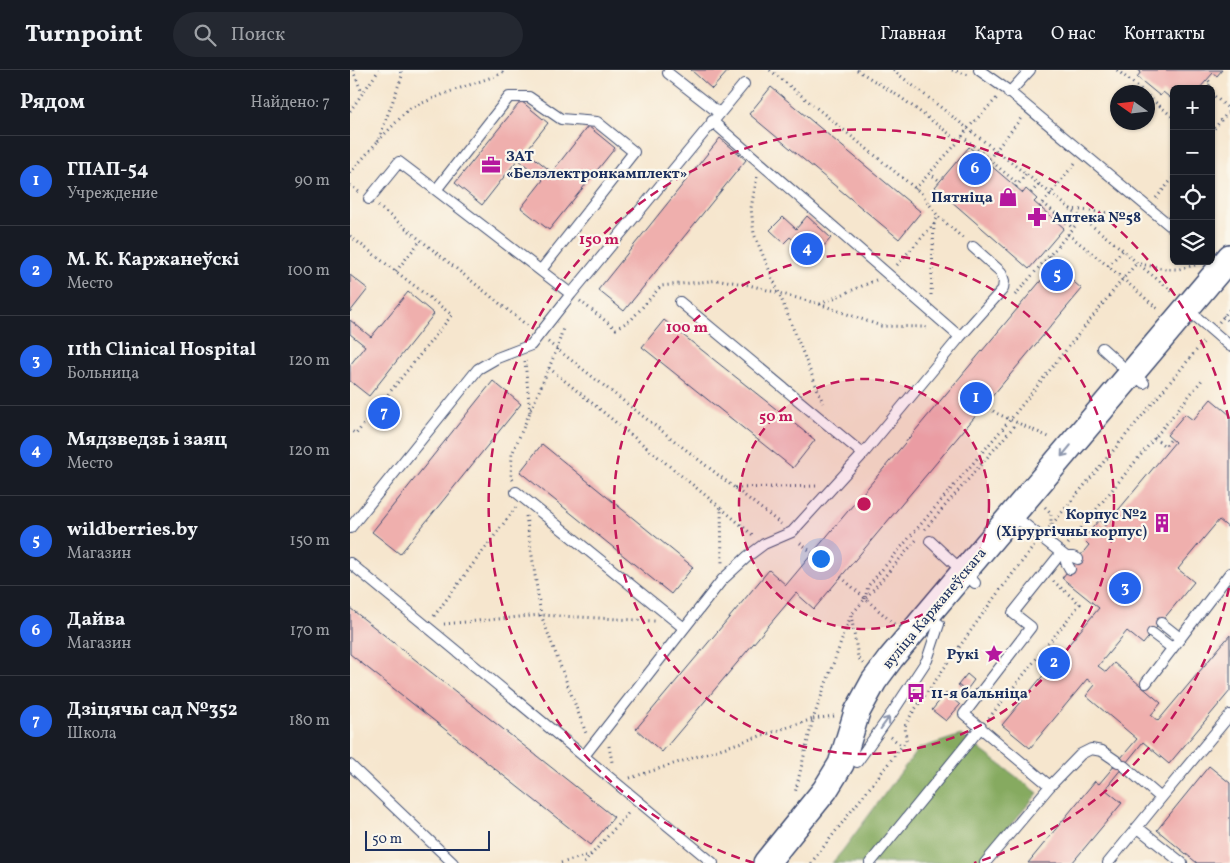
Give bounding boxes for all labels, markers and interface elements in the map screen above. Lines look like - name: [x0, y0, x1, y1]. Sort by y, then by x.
- search box: [173, 12, 523, 57]
- text: Turnpoint: [25, 18, 143, 52]
- icon: search: [191, 21, 219, 49]
- text: Поиск: [231, 22, 285, 48]
- text: Главная: [880, 22, 946, 47]
- text: Карта: [974, 22, 1023, 47]
- text: О нас: [1051, 22, 1096, 47]
- text: Контакты: [1124, 22, 1205, 47]
- north arrow: [1110, 85, 1155, 130]
- map controls: [1170, 85, 1215, 265]
- button: +: [1170, 85, 1215, 130]
- text: Рядом: [20, 88, 85, 117]
- text: Найдено: 7: [251, 92, 330, 114]
- button: −: [1170, 130, 1215, 175]
- place label: ЗАТ «Белэлектронкамплект»: [506, 147, 687, 185]
- pin: 6: [959, 150, 991, 188]
- office icon: ЗАТ «Белэлектронкамплект»: [480, 154, 502, 176]
- text: ГПАП-54: [67, 157, 148, 183]
- text: 1: [33, 170, 39, 192]
- text: 90 m: [294, 170, 330, 192]
- button: locate: [1170, 175, 1215, 220]
- text: Учреждение: [67, 183, 158, 205]
- shop icon: Пятніца: [997, 186, 1019, 208]
- place label: Пятніца: [931, 188, 993, 209]
- pharmacy icon: Аптека №58: [1026, 206, 1048, 228]
- place label: Аптека №58: [1052, 208, 1141, 229]
- button: layers: [1170, 220, 1215, 265]
- text: 150 m: [579, 230, 619, 251]
- pin: 4: [791, 230, 823, 268]
- text: М. К. Каржанеўскі: [67, 247, 239, 273]
- pin: 5: [1041, 256, 1073, 294]
- text: 2: [32, 260, 40, 282]
- text: 100 m: [287, 260, 330, 282]
- text: Место: [67, 273, 113, 295]
- text: 100 m: [666, 318, 709, 339]
- text: 11th Clinical Hospital: [67, 337, 256, 363]
- text: 3: [32, 350, 40, 372]
- text: 120 m: [288, 350, 330, 372]
- text: Больница: [67, 363, 139, 385]
- pin: 1: [960, 379, 992, 417]
- pin: 7: [368, 394, 400, 432]
- text: 50 m: [759, 407, 793, 428]
- text: Мядзведзь і заяц: [67, 427, 227, 453]
- text: 4: [31, 440, 41, 462]
- text: 120 m: [288, 440, 330, 462]
- one-way arrow: [1060, 445, 1072, 458]
- text: Место: [67, 453, 113, 475]
- centre of rings: [855, 495, 873, 513]
- place label: Корпус №2 (Хірургічны корпус): [996, 505, 1147, 543]
- building icon: Корпус №2 (Хірургічны корпус): [1151, 512, 1173, 534]
- text: wildberries.by: [67, 517, 198, 543]
- text: 5: [32, 530, 40, 552]
- text: 150 m: [289, 530, 330, 552]
- text: Магазин: [67, 543, 131, 565]
- street label: вуліца Каржанеўскага: [878, 544, 992, 674]
- your location: [808, 546, 834, 572]
- pin: 3: [1109, 569, 1141, 607]
- text: Дайва: [67, 607, 125, 633]
- text: 6: [32, 620, 40, 642]
- text: 170 m: [290, 620, 330, 642]
- text: Магазин: [67, 633, 131, 655]
- place icon: Рукі: [983, 643, 1005, 665]
- pin: 2: [1038, 644, 1070, 682]
- place label: Рукі: [947, 645, 979, 666]
- bus stop icon: 11-я бальніца: [905, 682, 927, 704]
- place label: 11-я бальніца: [931, 684, 1028, 705]
- text: Дзіцячы сад №352: [67, 697, 238, 723]
- text: 7: [32, 710, 40, 732]
- text: 180 m: [289, 710, 330, 732]
- one-way arrow: [880, 717, 891, 730]
- text: Школа: [67, 723, 117, 745]
- scale bar: [365, 828, 490, 851]
- text: 50 m: [372, 830, 402, 849]

